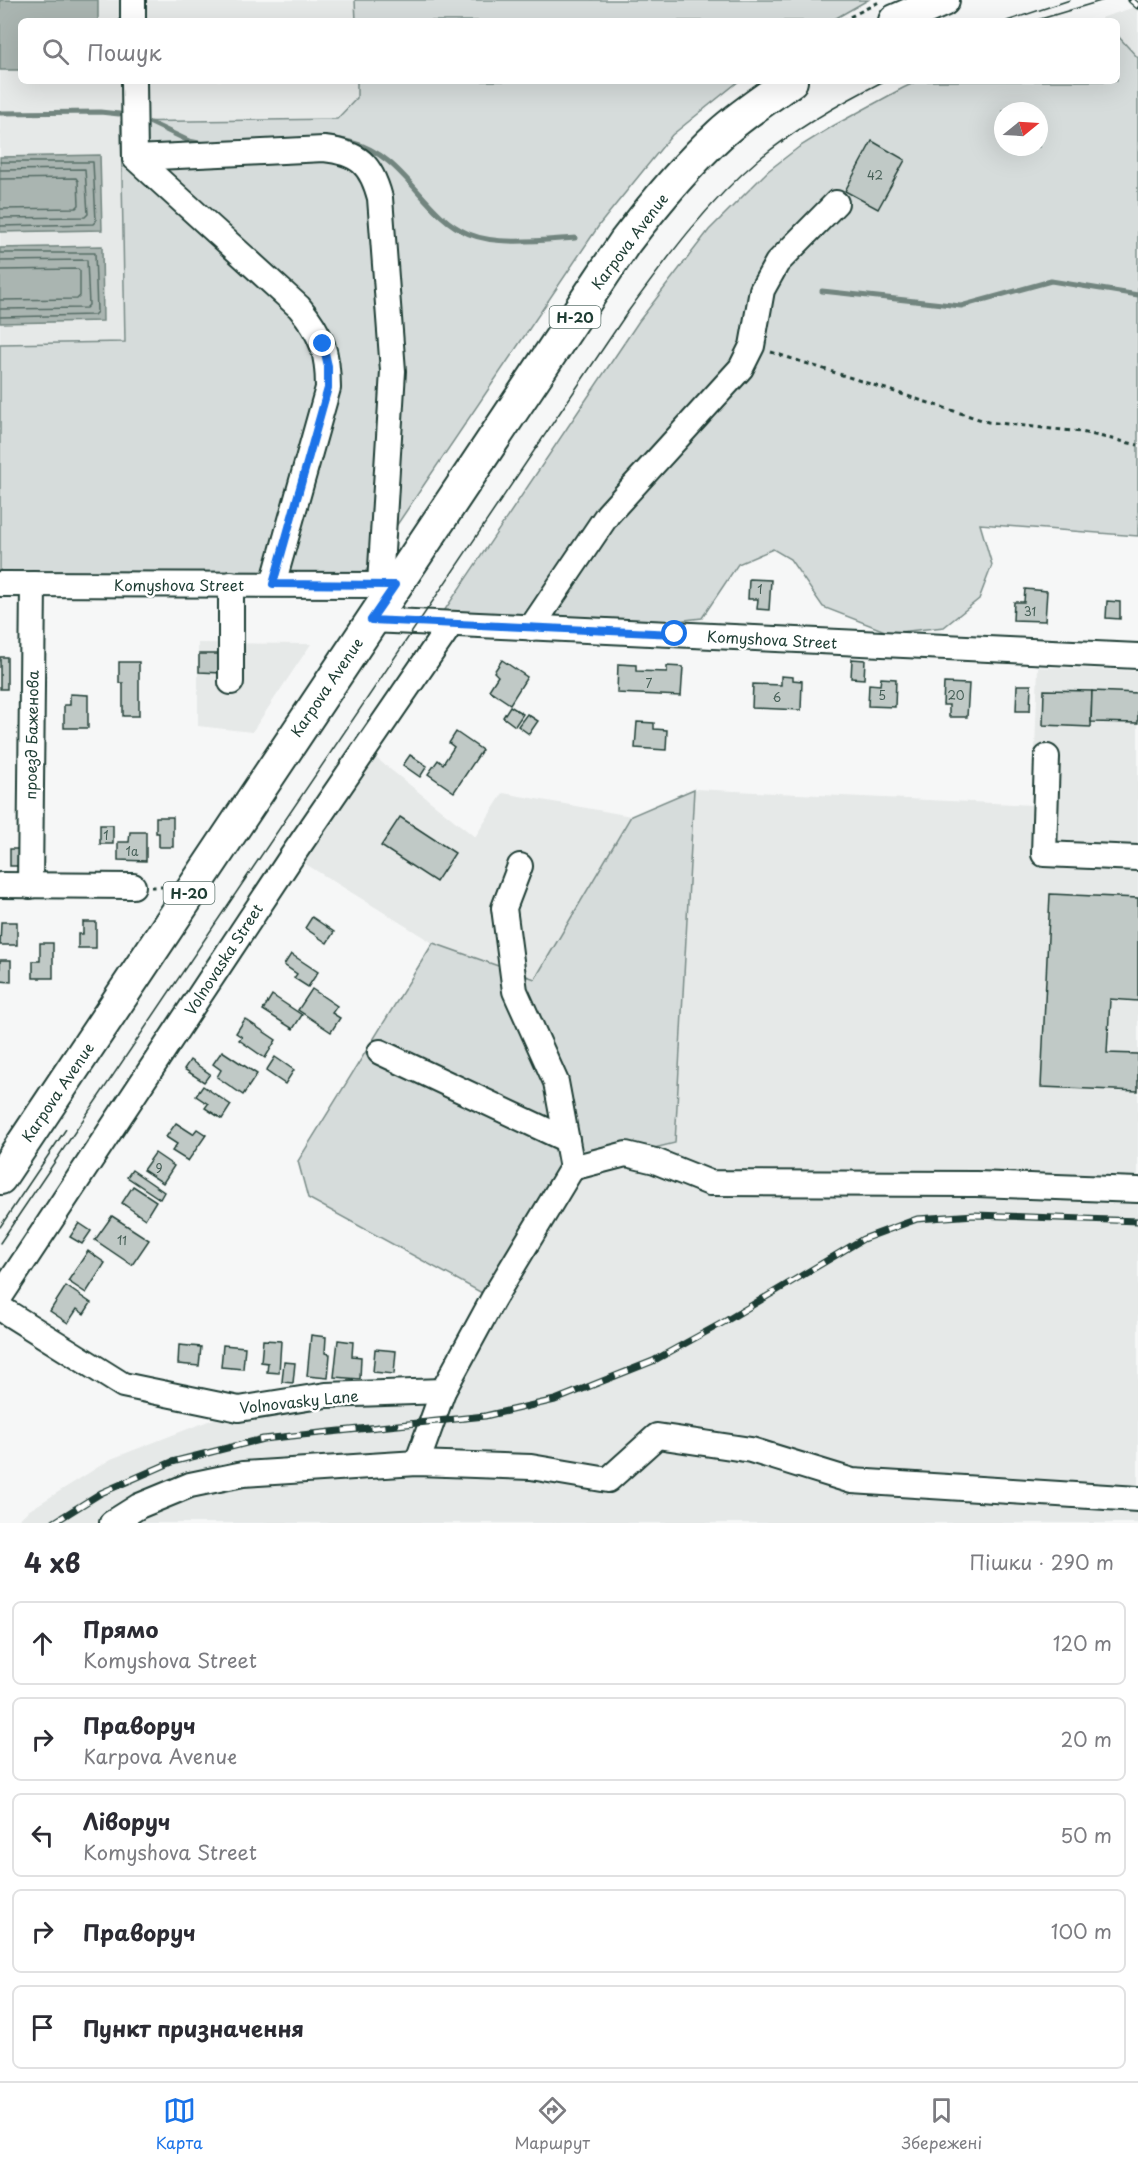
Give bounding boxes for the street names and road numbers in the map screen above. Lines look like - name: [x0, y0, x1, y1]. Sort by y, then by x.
- street label: Karpova Avenue: [585, 188, 673, 294]
- road number: Н-20: [550, 306, 600, 328]
- street label: Komyshova Street: [114, 573, 244, 596]
- street label: Komyshova Street: [706, 624, 838, 654]
- street label: Karpova Avenue: [284, 633, 368, 741]
- street label: проезд Баженова: [18, 669, 44, 800]
- road number: Н-20: [164, 882, 214, 904]
- street label: Volnovaska Street: [178, 898, 268, 1019]
- street label: Karpova Avenue: [15, 1038, 99, 1146]
- street label: Volnovasky Lane: [238, 1383, 360, 1419]

